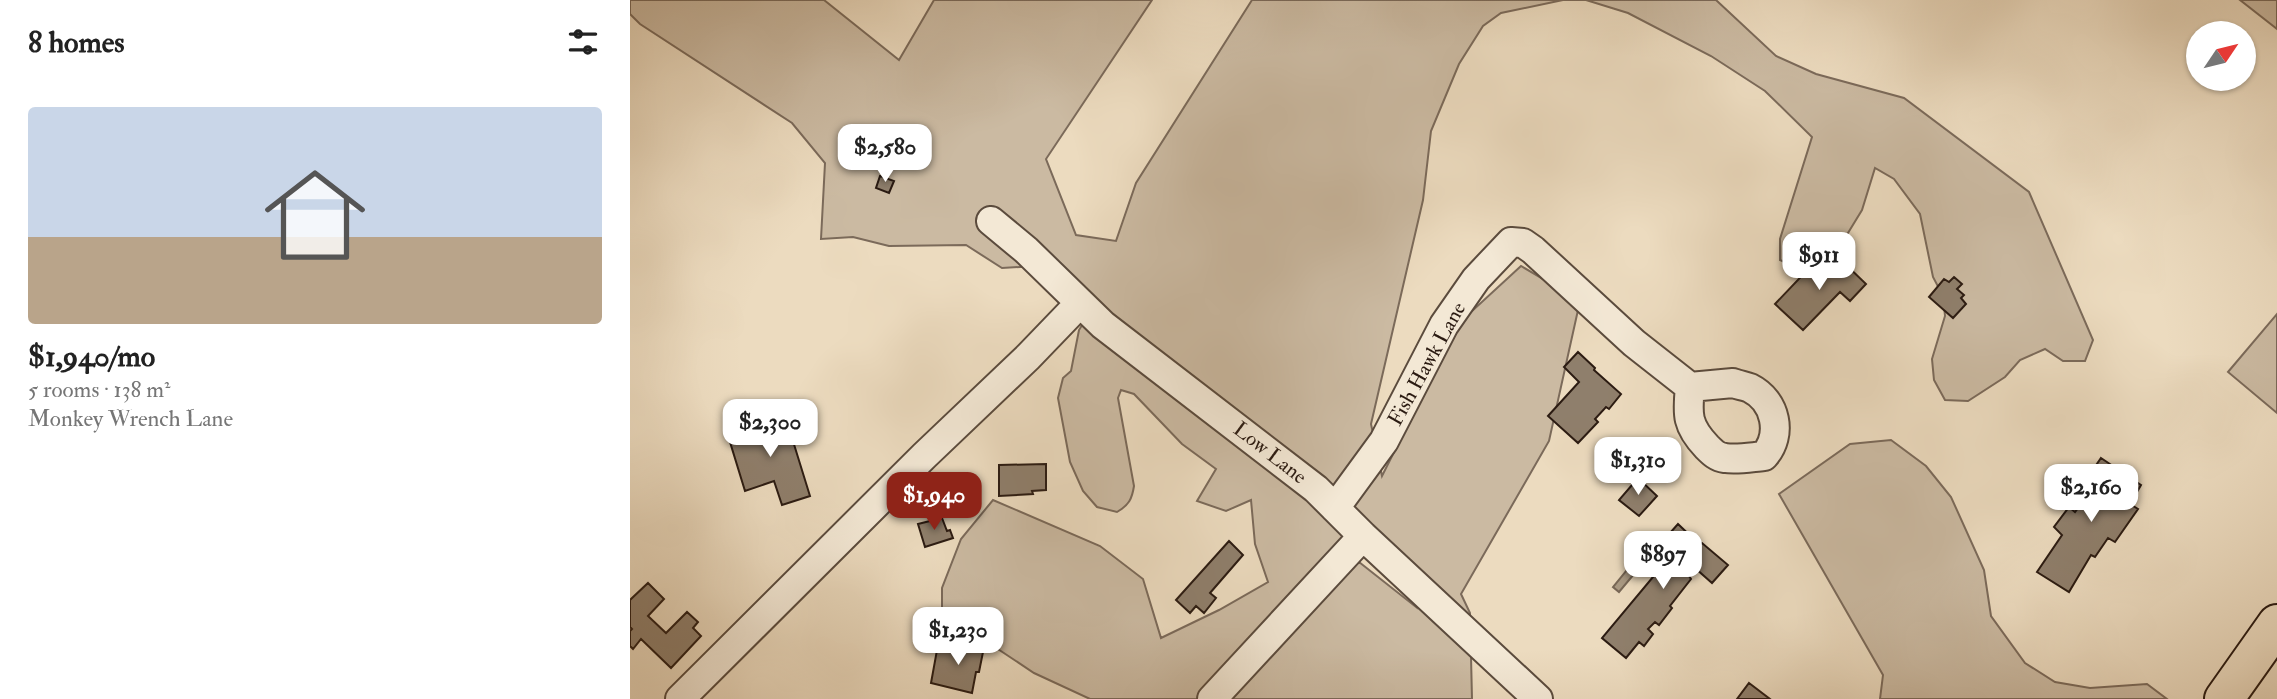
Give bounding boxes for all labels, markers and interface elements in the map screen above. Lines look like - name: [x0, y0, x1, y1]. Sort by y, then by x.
- north arrow: [2186, 21, 2256, 91]
- map controls: [2186, 21, 2256, 91]
- icon: filters: [564, 23, 602, 61]
- text: 8 homes: [28, 24, 125, 61]
- pin: $2,580: [828, 124, 942, 184]
- text: $2,580: [854, 132, 916, 161]
- icon: home: [252, 152, 378, 278]
- pin: $911: [1778, 232, 1860, 292]
- text: $911: [1798, 240, 1840, 269]
- street label: Fish Hawk Lane: [1382, 297, 1472, 431]
- text: $1,940/mo: [28, 338, 155, 375]
- text: 5 rooms · 138 m²: [28, 375, 171, 404]
- pin: $2,300: [713, 400, 827, 459]
- text: Monkey Wrench Lane: [28, 404, 233, 433]
- text: $2,300: [739, 407, 801, 436]
- street label: Low Lane: [1228, 416, 1312, 490]
- pin: $1,310: [1581, 438, 1695, 497]
- text: $1,310: [1610, 445, 1666, 474]
- pin: $2,160: [2034, 464, 2148, 524]
- pin: $1,940: [877, 472, 991, 532]
- text: $2,160: [2060, 472, 2122, 501]
- text: $1,940: [903, 480, 965, 509]
- pin: $897: [1622, 532, 1704, 591]
- text: $897: [1640, 539, 1686, 568]
- pin: $1,230: [901, 608, 1015, 667]
- text: $1,230: [929, 615, 987, 644]

